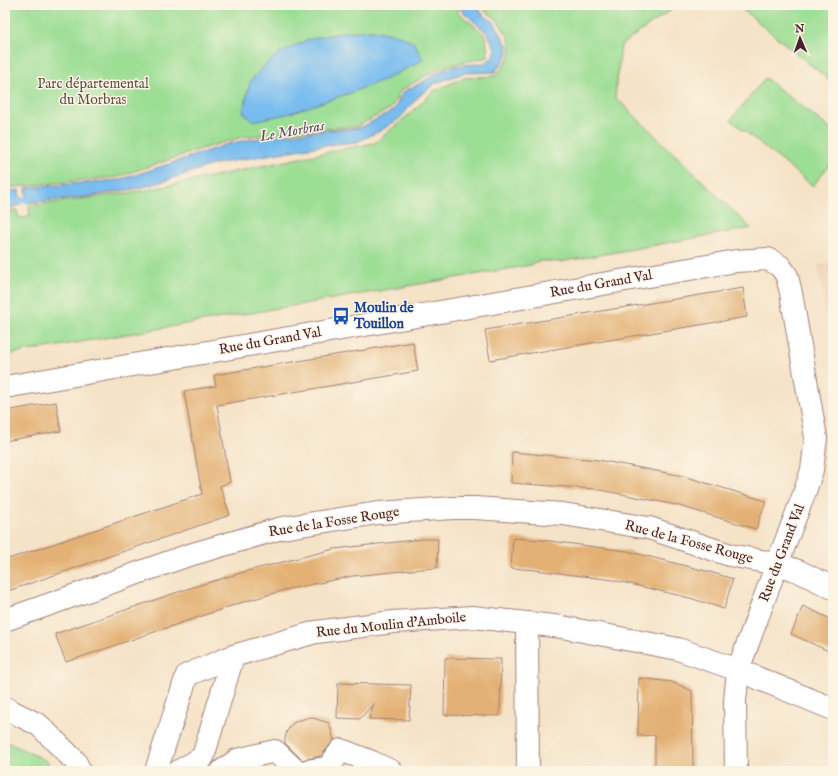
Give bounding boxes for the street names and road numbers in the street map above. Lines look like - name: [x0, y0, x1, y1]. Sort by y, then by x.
- street label: Rue du Grand Val: [548, 266, 654, 302]
- street label: Rue du Grand Val: [217, 323, 323, 359]
- street label: Rue du Grand Val: [755, 501, 809, 605]
- street label: Rue de la Fosse Rouge: [267, 503, 401, 541]
- street label: Rue de la Fosse Rouge: [623, 516, 756, 568]
- street label: Rue du Moulin d'Amboile: [315, 608, 468, 642]

